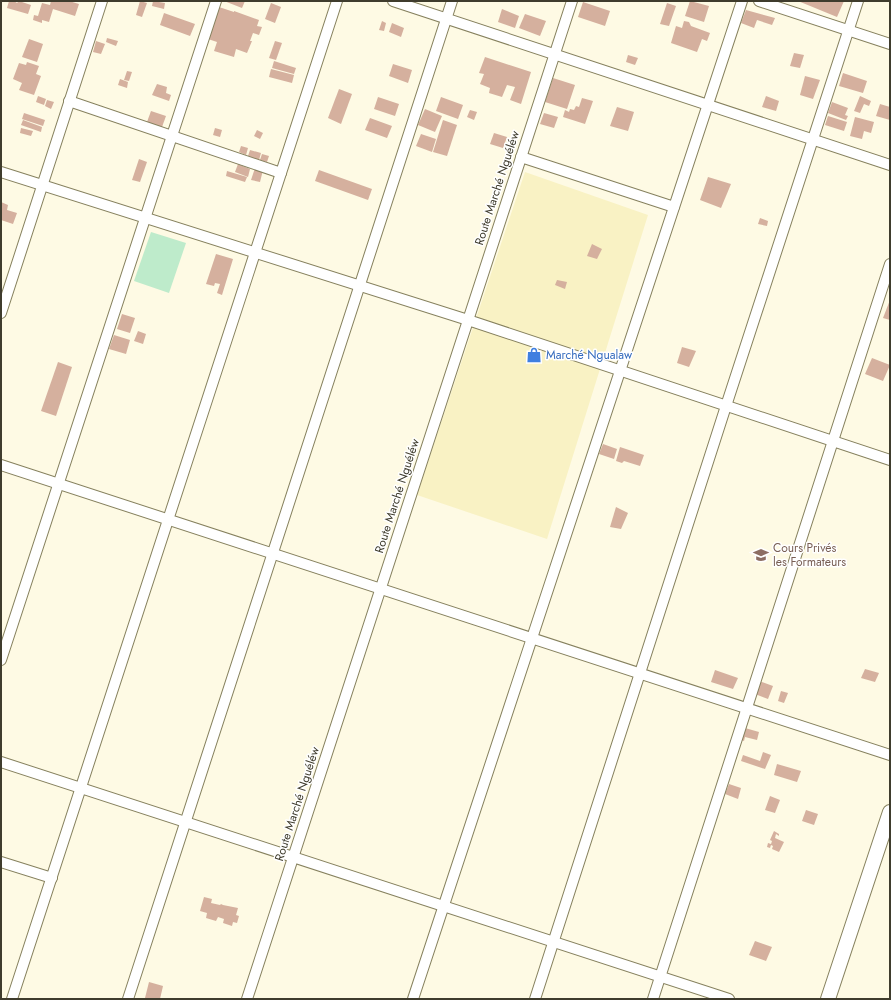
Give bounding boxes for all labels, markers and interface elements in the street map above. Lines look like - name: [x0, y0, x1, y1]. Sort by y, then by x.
- street label: Route Marché Nguéléw: [470, 128, 524, 247]
- shop icon: Marché Ngualaw: [525, 346, 543, 364]
- place label: Marché Ngualaw: [546, 346, 633, 364]
- street label: Route Marché Nguéléw: [370, 436, 424, 555]
- place label: Cours Privés les Formateurs: [773, 539, 846, 571]
- school or university icon: Cours Privés les Formateurs: [752, 546, 770, 564]
- street label: Route Marché Nguéléw: [270, 744, 324, 863]

